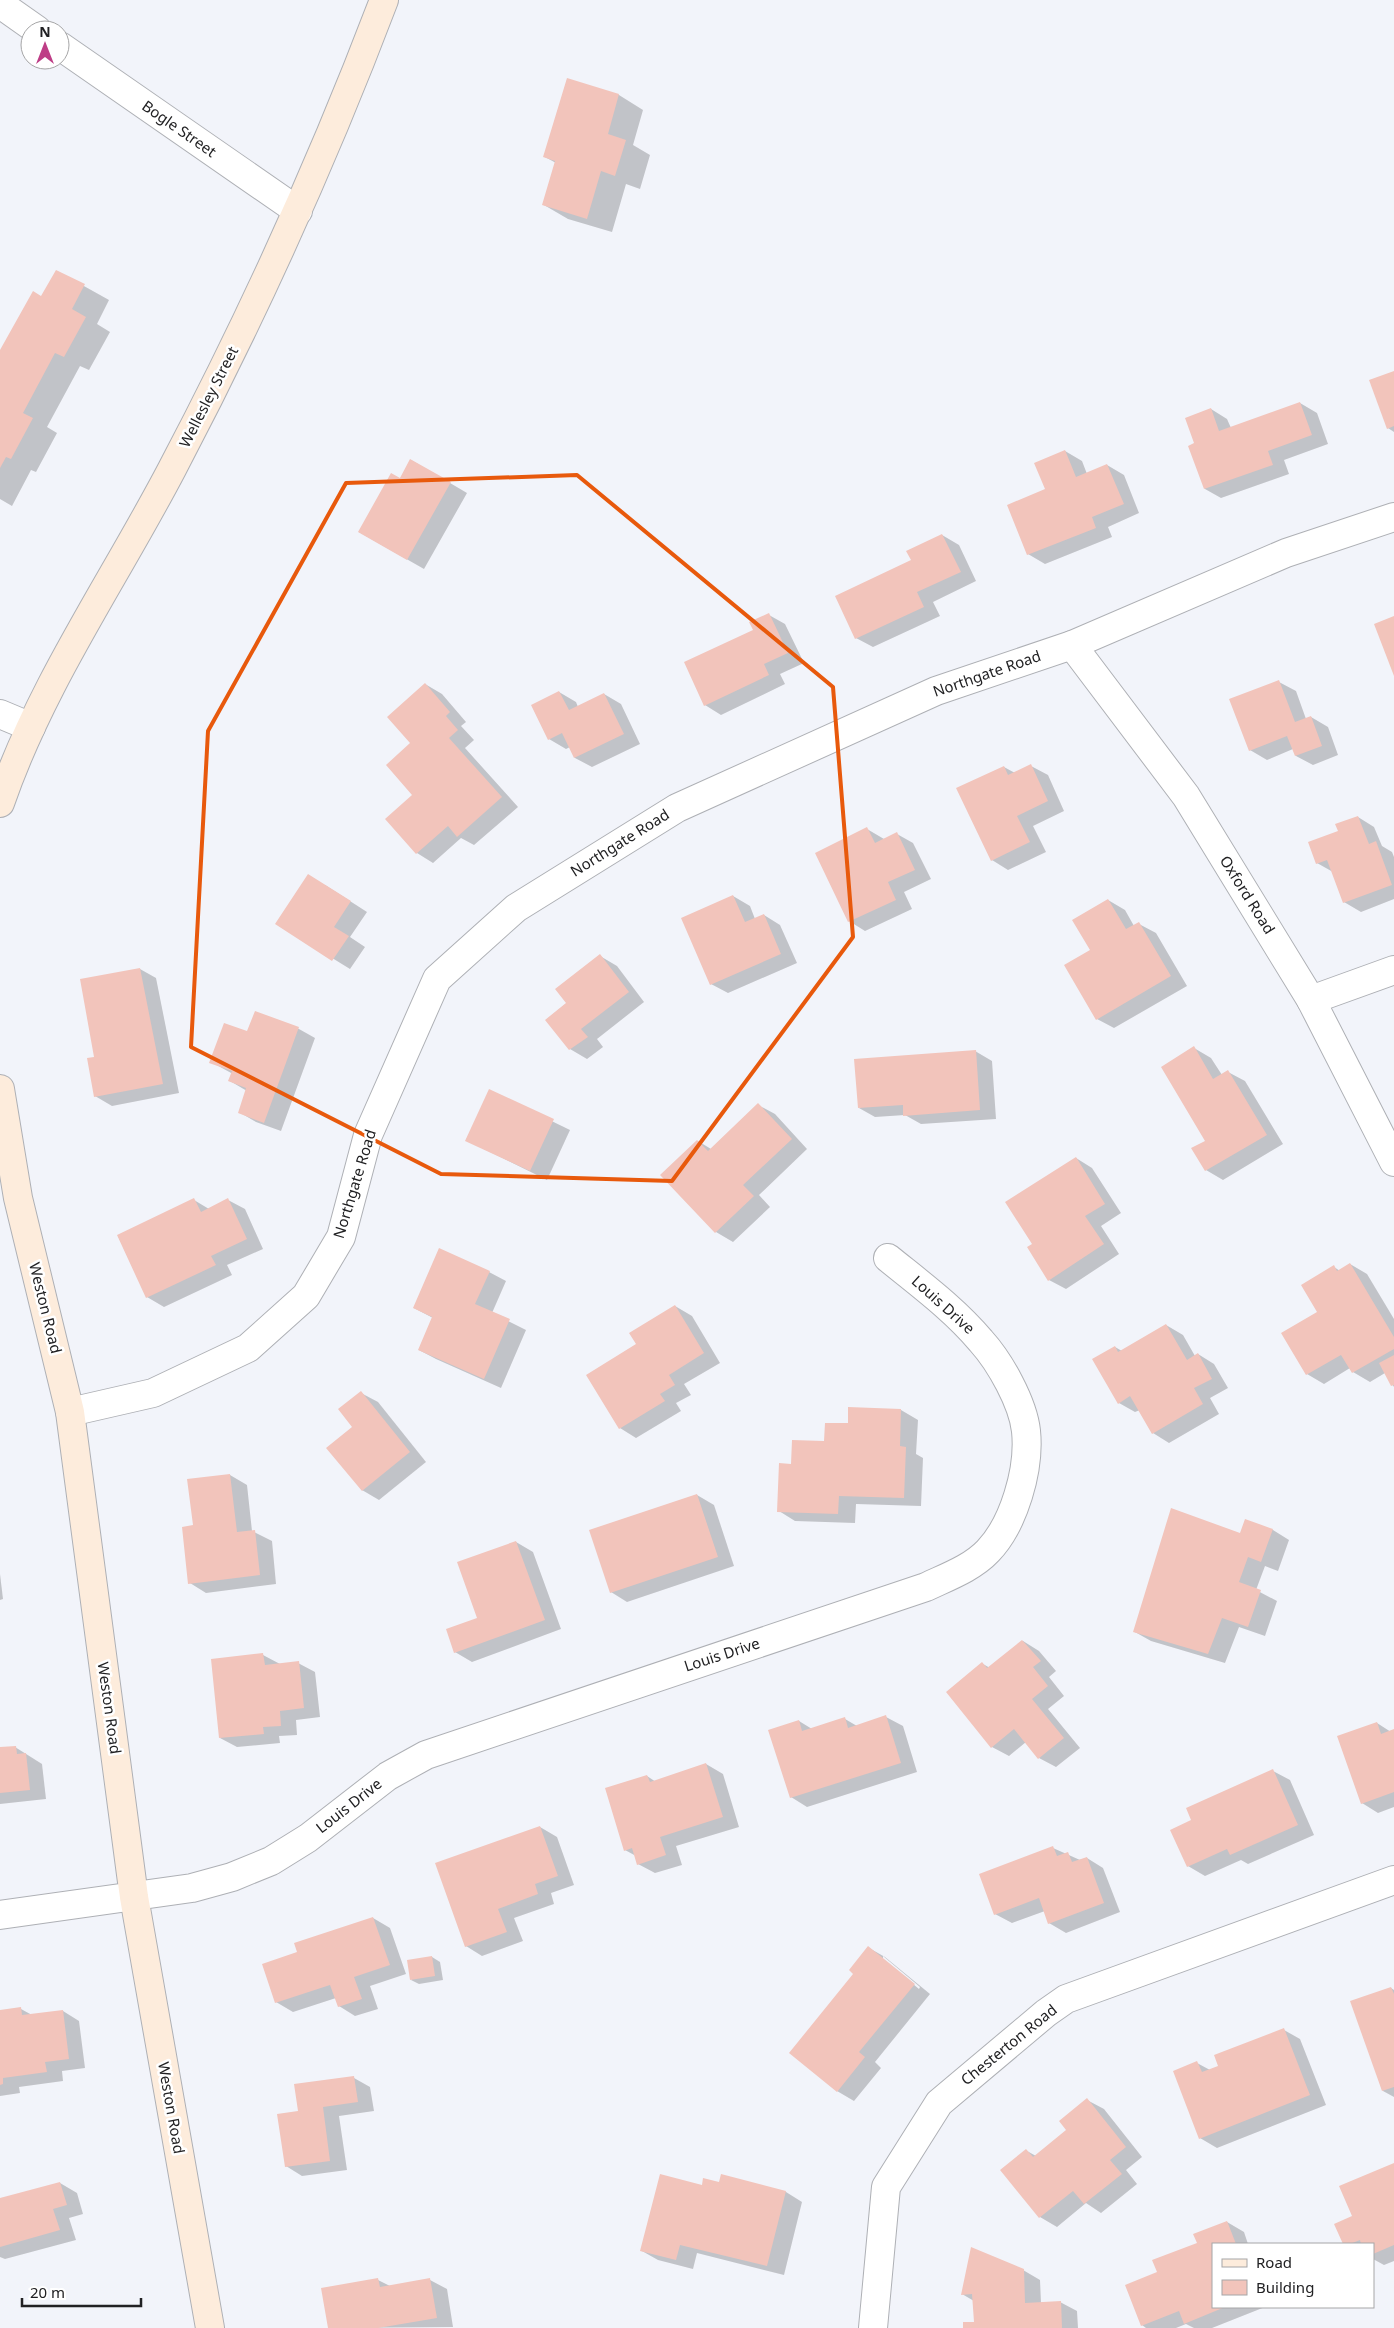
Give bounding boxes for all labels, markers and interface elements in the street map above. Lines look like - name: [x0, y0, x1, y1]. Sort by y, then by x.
- north arrow: [20, 20, 70, 70]
- text: N: [39, 22, 51, 41]
- street label: Bogle Street: [139, 95, 221, 161]
- street label: Wellesley Street: [174, 342, 242, 451]
- street label: Northgate Road: [930, 645, 1043, 701]
- street label: Northgate Road: [566, 804, 673, 881]
- street label: Oxford Road: [1216, 851, 1280, 937]
- street label: Northgate Road: [328, 1127, 380, 1241]
- street label: Weston Road: [25, 1260, 67, 1355]
- street label: Louis Drive: [908, 1271, 979, 1338]
- street label: Louis Drive: [681, 1632, 762, 1676]
- street label: Weston Road: [94, 1660, 126, 1755]
- street label: Louis Drive: [311, 1773, 385, 1837]
- street label: Chesterton Road: [956, 1999, 1061, 2089]
- street label: Weston Road: [154, 2060, 190, 2155]
- legend: [1212, 2243, 1374, 2308]
- text: Road: [1256, 2252, 1292, 2272]
- scale bar: [22, 2276, 141, 2308]
- text: Building: [1256, 2277, 1314, 2297]
- text: 20 m: [30, 2282, 65, 2302]

